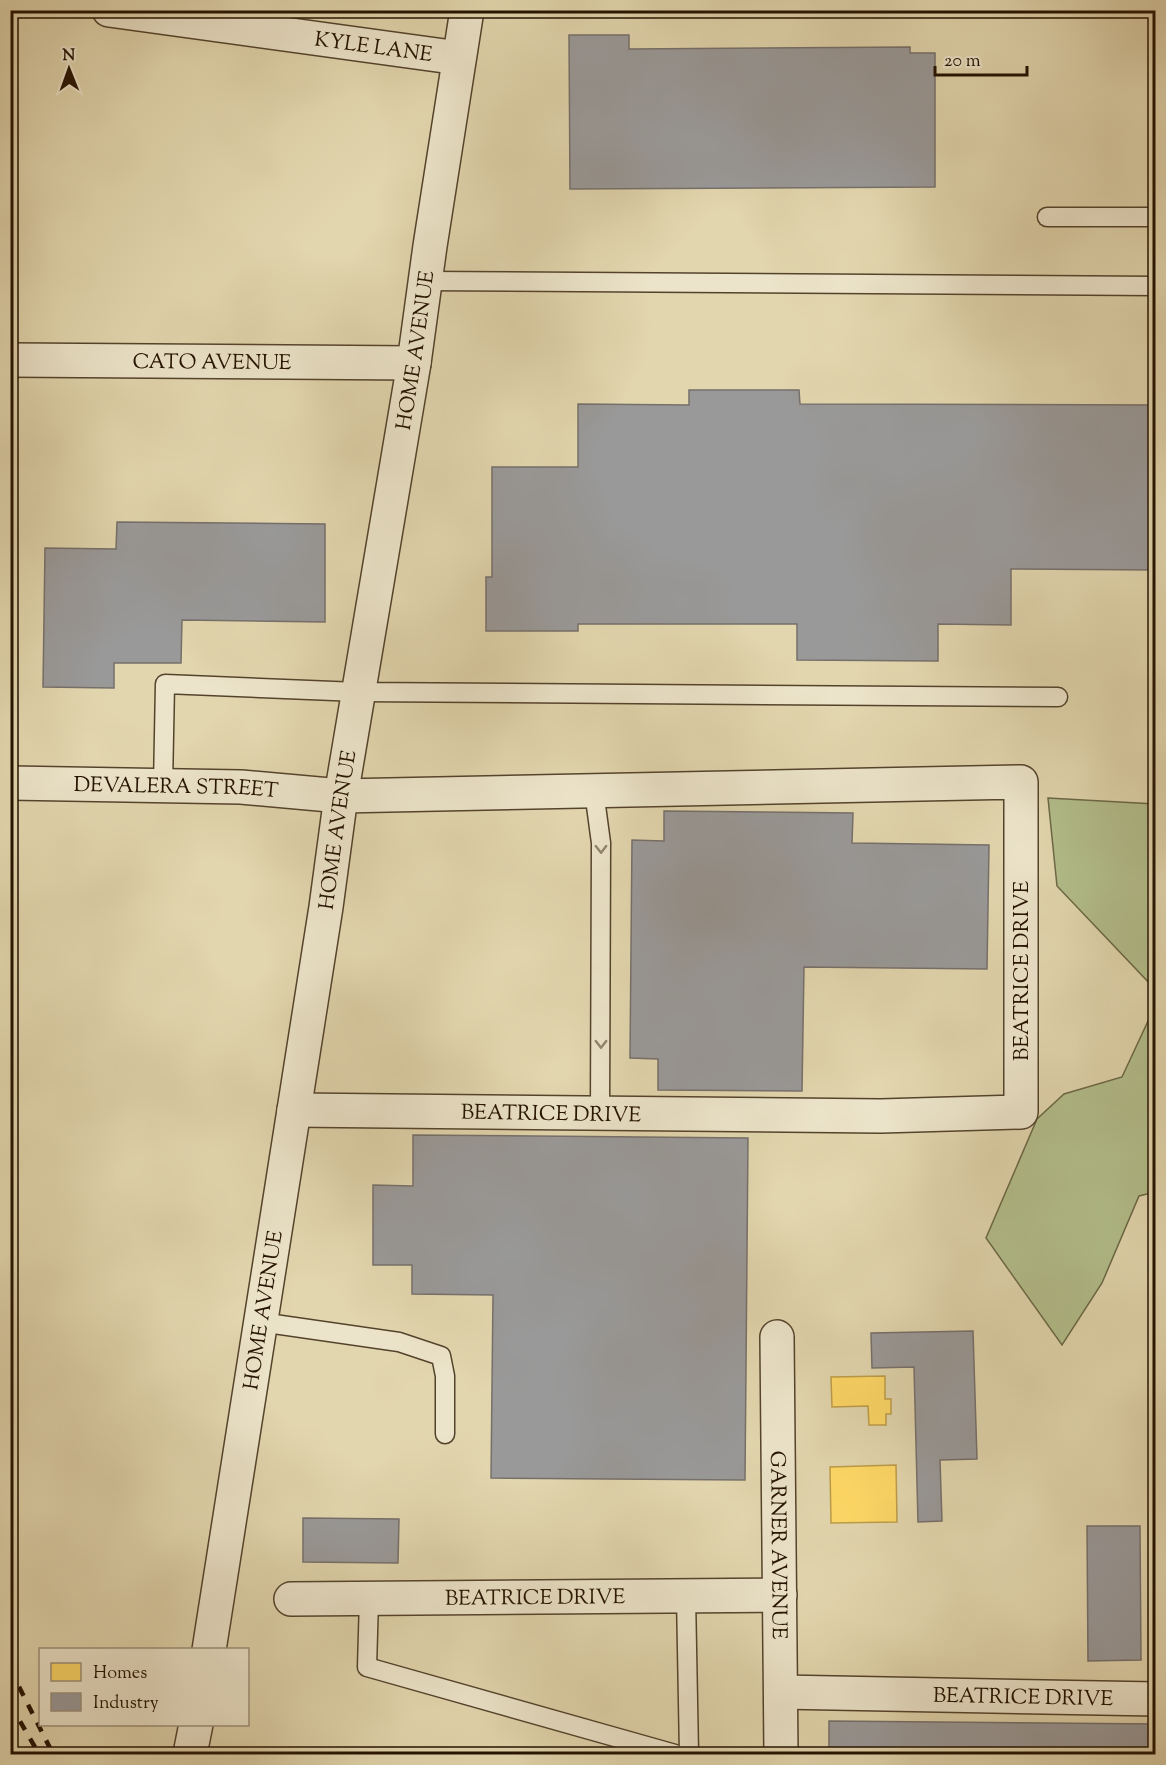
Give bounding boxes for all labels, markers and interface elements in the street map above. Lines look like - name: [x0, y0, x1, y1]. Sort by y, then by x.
- street label: KYLE LANE: [312, 25, 434, 71]
- north arrow: [39, 39, 99, 99]
- scale bar: [935, 39, 1026, 77]
- text: N: [62, 45, 76, 68]
- text: 20 m: [944, 49, 981, 75]
- street label: HOME AVENUE: [390, 269, 444, 433]
- street label: CATO AVENUE: [133, 348, 292, 379]
- street label: HOME AVENUE: [313, 748, 366, 912]
- street label: DEVALERA STREET: [73, 771, 280, 807]
- one-way arrow: [594, 844, 607, 853]
- street label: BEATRICE DRIVE: [1008, 881, 1038, 1061]
- one-way arrow: [594, 1039, 607, 1048]
- street label: BEATRICE DRIVE: [461, 1098, 642, 1132]
- street label: HOME AVENUE: [237, 1228, 292, 1392]
- street label: GARNER AVENUE: [761, 1451, 793, 1640]
- street label: BEATRICE DRIVE: [445, 1583, 626, 1615]
- legend: [39, 1648, 249, 1726]
- text: Homes: [93, 1661, 147, 1687]
- street label: BEATRICE DRIVE: [933, 1682, 1114, 1715]
- text: Industry: [93, 1691, 159, 1717]

